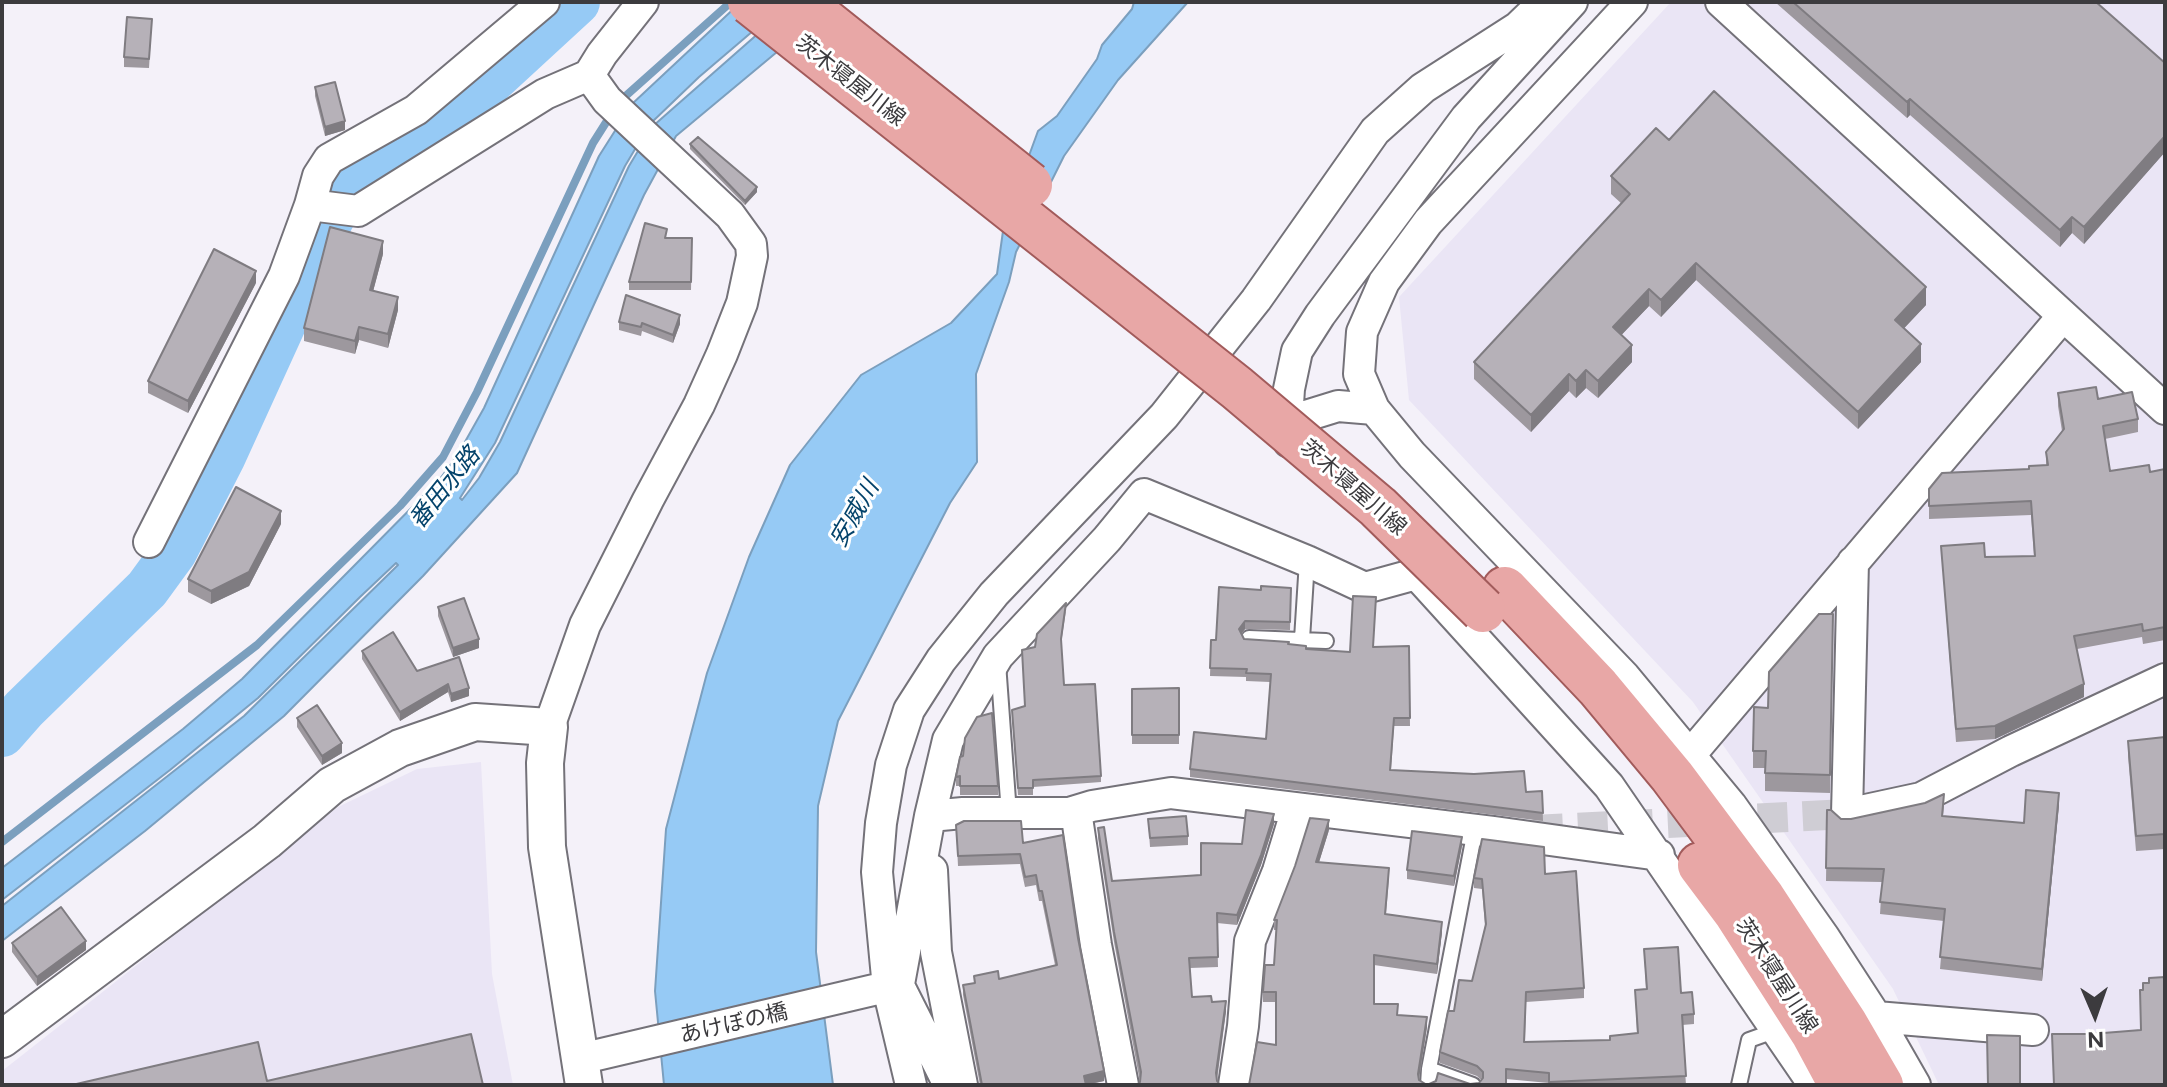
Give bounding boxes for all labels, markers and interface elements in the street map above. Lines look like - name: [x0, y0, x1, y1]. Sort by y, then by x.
- street label: 茨木寝屋川線: [790, 30, 910, 132]
- street label: 茨木寝屋川線: [1295, 435, 1411, 541]
- water label: 番田水路: [404, 442, 486, 534]
- water label: 安威川: [825, 476, 885, 552]
- street label: 茨木寝屋川線: [1729, 913, 1823, 1039]
- north arrow: [2055, 975, 2135, 1055]
- street label: あけぼの橋: [677, 999, 791, 1049]
- text: N: [2087, 1026, 2105, 1053]

